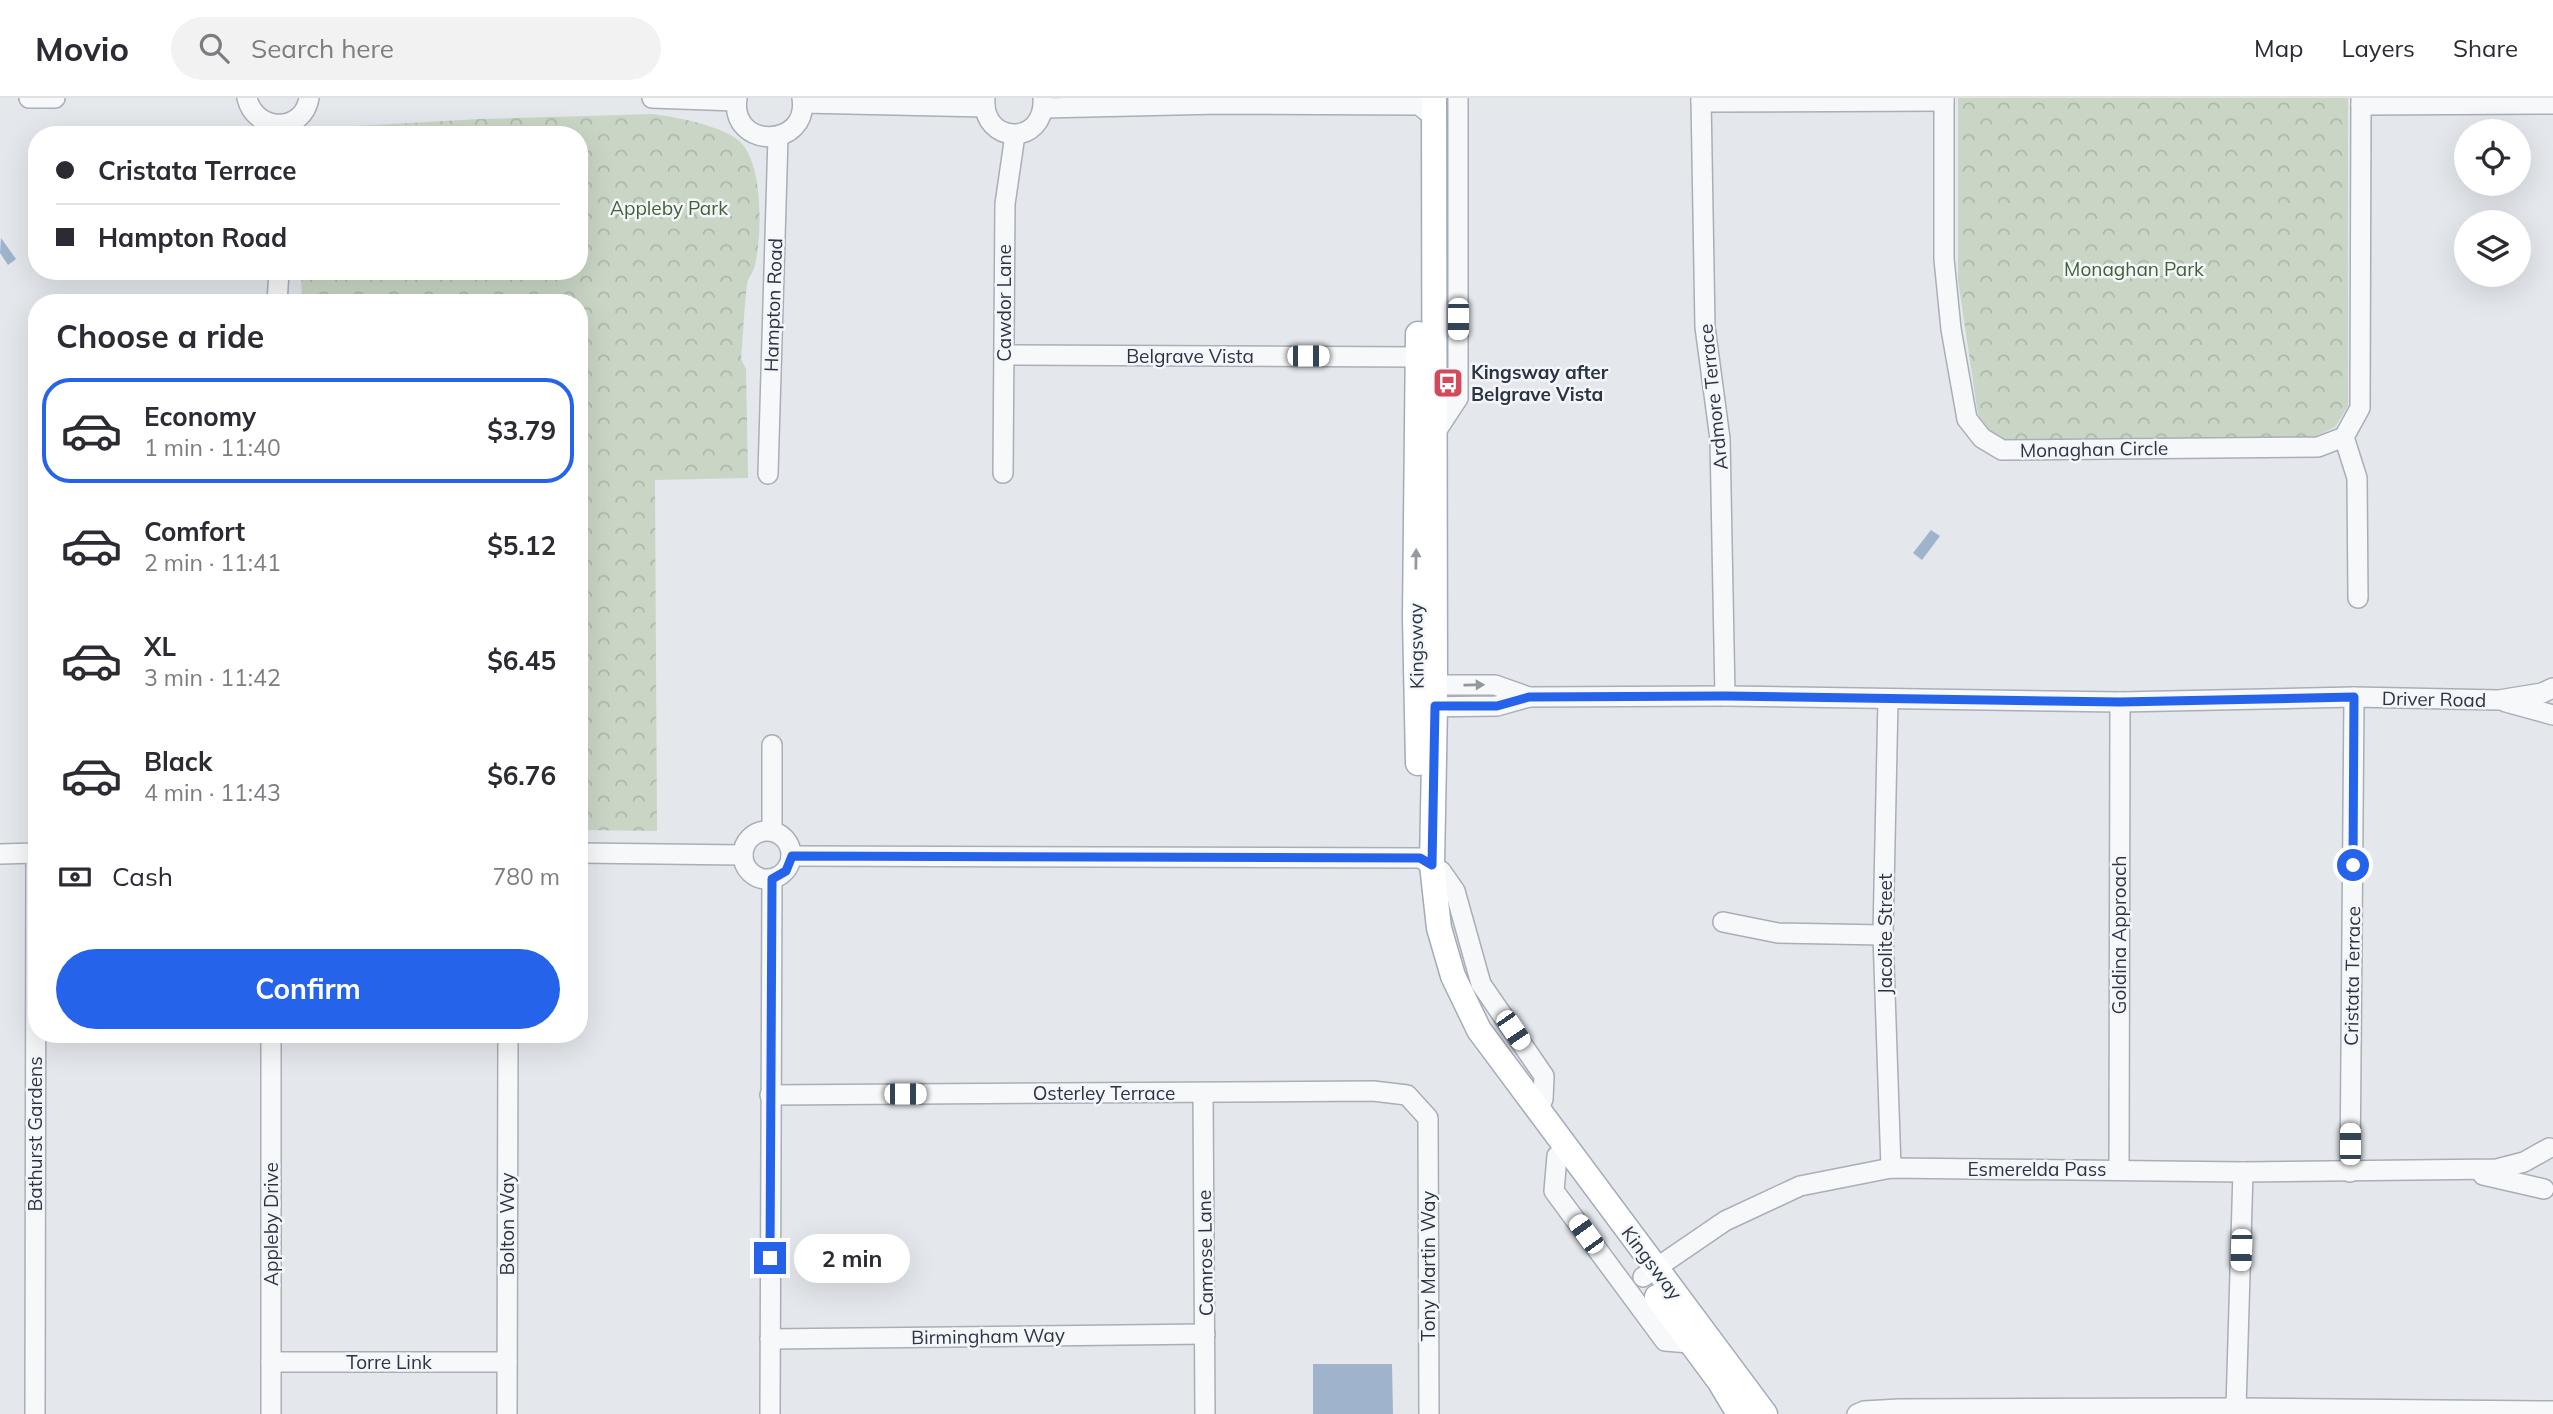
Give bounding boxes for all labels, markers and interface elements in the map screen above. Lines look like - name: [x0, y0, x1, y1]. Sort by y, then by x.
- search box: [171, 17, 661, 80]
- text: Movio: [35, 28, 129, 69]
- icon: search: [195, 29, 233, 67]
- text: Search here: [251, 32, 394, 65]
- text: Map: [2254, 33, 2303, 63]
- text: Layers: [2341, 33, 2415, 63]
- text: Share: [2453, 33, 2518, 63]
- map controls: [2454, 119, 2531, 287]
- button: locate: [2454, 119, 2531, 196]
- text: Cristata Terrace: [98, 154, 297, 187]
- park label: Appleby Park: [610, 196, 728, 220]
- button: layers: [2454, 210, 2531, 287]
- text: Hampton Road: [98, 221, 287, 254]
- street label: Hampton Road: [759, 238, 787, 372]
- street label: Cawdor Lane: [992, 244, 1016, 362]
- park label: Monaghan Park: [2064, 257, 2204, 281]
- car: [1448, 298, 1469, 340]
- text: Choose a ride: [56, 316, 264, 356]
- street label: Ardmore Terrace: [1693, 323, 1733, 471]
- street label: Belgrave Vista: [1126, 344, 1254, 368]
- car: [1288, 346, 1330, 367]
- place label: Kingsway after Belgrave Vista: [1471, 360, 1609, 406]
- bus stop icon: Kingsway after Belgrave Vista: [1431, 366, 1465, 400]
- icon: car: [60, 399, 123, 462]
- text: Economy: [144, 400, 256, 433]
- text: $3.79: [487, 414, 556, 447]
- text: 1 min · 11:40: [144, 433, 281, 462]
- street label: Monaghan Circle: [2020, 436, 2168, 462]
- icon: car: [60, 514, 123, 577]
- text: Comfort: [144, 515, 245, 548]
- text: $5.12: [487, 529, 556, 562]
- text: 2 min · 11:41: [144, 548, 281, 577]
- one-way arrow: [1410, 548, 1422, 570]
- street label: Kingsway: [1403, 603, 1429, 689]
- icon: car: [60, 629, 123, 692]
- text: XL: [144, 630, 176, 663]
- text: $6.45: [487, 644, 556, 677]
- text: 3 min · 11:42: [144, 663, 281, 692]
- one-way arrow: [1463, 679, 1485, 691]
- street label: Driver Road: [2382, 686, 2486, 712]
- icon: car: [60, 744, 123, 807]
- text: Black: [144, 745, 212, 778]
- text: $6.76: [487, 759, 556, 792]
- text: 4 min · 11:43: [144, 778, 281, 807]
- route start: [2337, 849, 2369, 881]
- street label: Goldina Approach: [2107, 855, 2131, 1015]
- icon: cash: [56, 858, 94, 896]
- text: Cash: [112, 860, 173, 893]
- text: 780 m: [492, 862, 560, 891]
- street label: Jacolite Street: [1873, 873, 1897, 995]
- street label: Cristata Terrace: [2339, 906, 2365, 1046]
- button: Confirm: [56, 949, 560, 1029]
- car: [1493, 1007, 1534, 1053]
- street label: Bathurst Gardens: [23, 1056, 47, 1212]
- street label: Osterley Terrace: [1033, 1081, 1175, 1105]
- car: [885, 1084, 927, 1105]
- car: [2340, 1123, 2361, 1165]
- street label: Esmerelda Pass: [1967, 1157, 2107, 1181]
- street label: Appleby Drive: [259, 1162, 283, 1286]
- street label: Bolton Way: [495, 1172, 519, 1276]
- street label: Camrose Lane: [1192, 1190, 1218, 1316]
- street label: Tony Martin Way: [1416, 1191, 1440, 1341]
- car: [1566, 1211, 1607, 1257]
- street label: Kingsway: [1617, 1221, 1687, 1305]
- car: [2230, 1229, 2253, 1271]
- callout: 2 min: [794, 1234, 910, 1282]
- route end: [754, 1242, 786, 1274]
- text: 2 min: [822, 1244, 882, 1273]
- street label: Birmingham Way: [911, 1323, 1065, 1349]
- street label: Torre Link: [346, 1350, 432, 1374]

